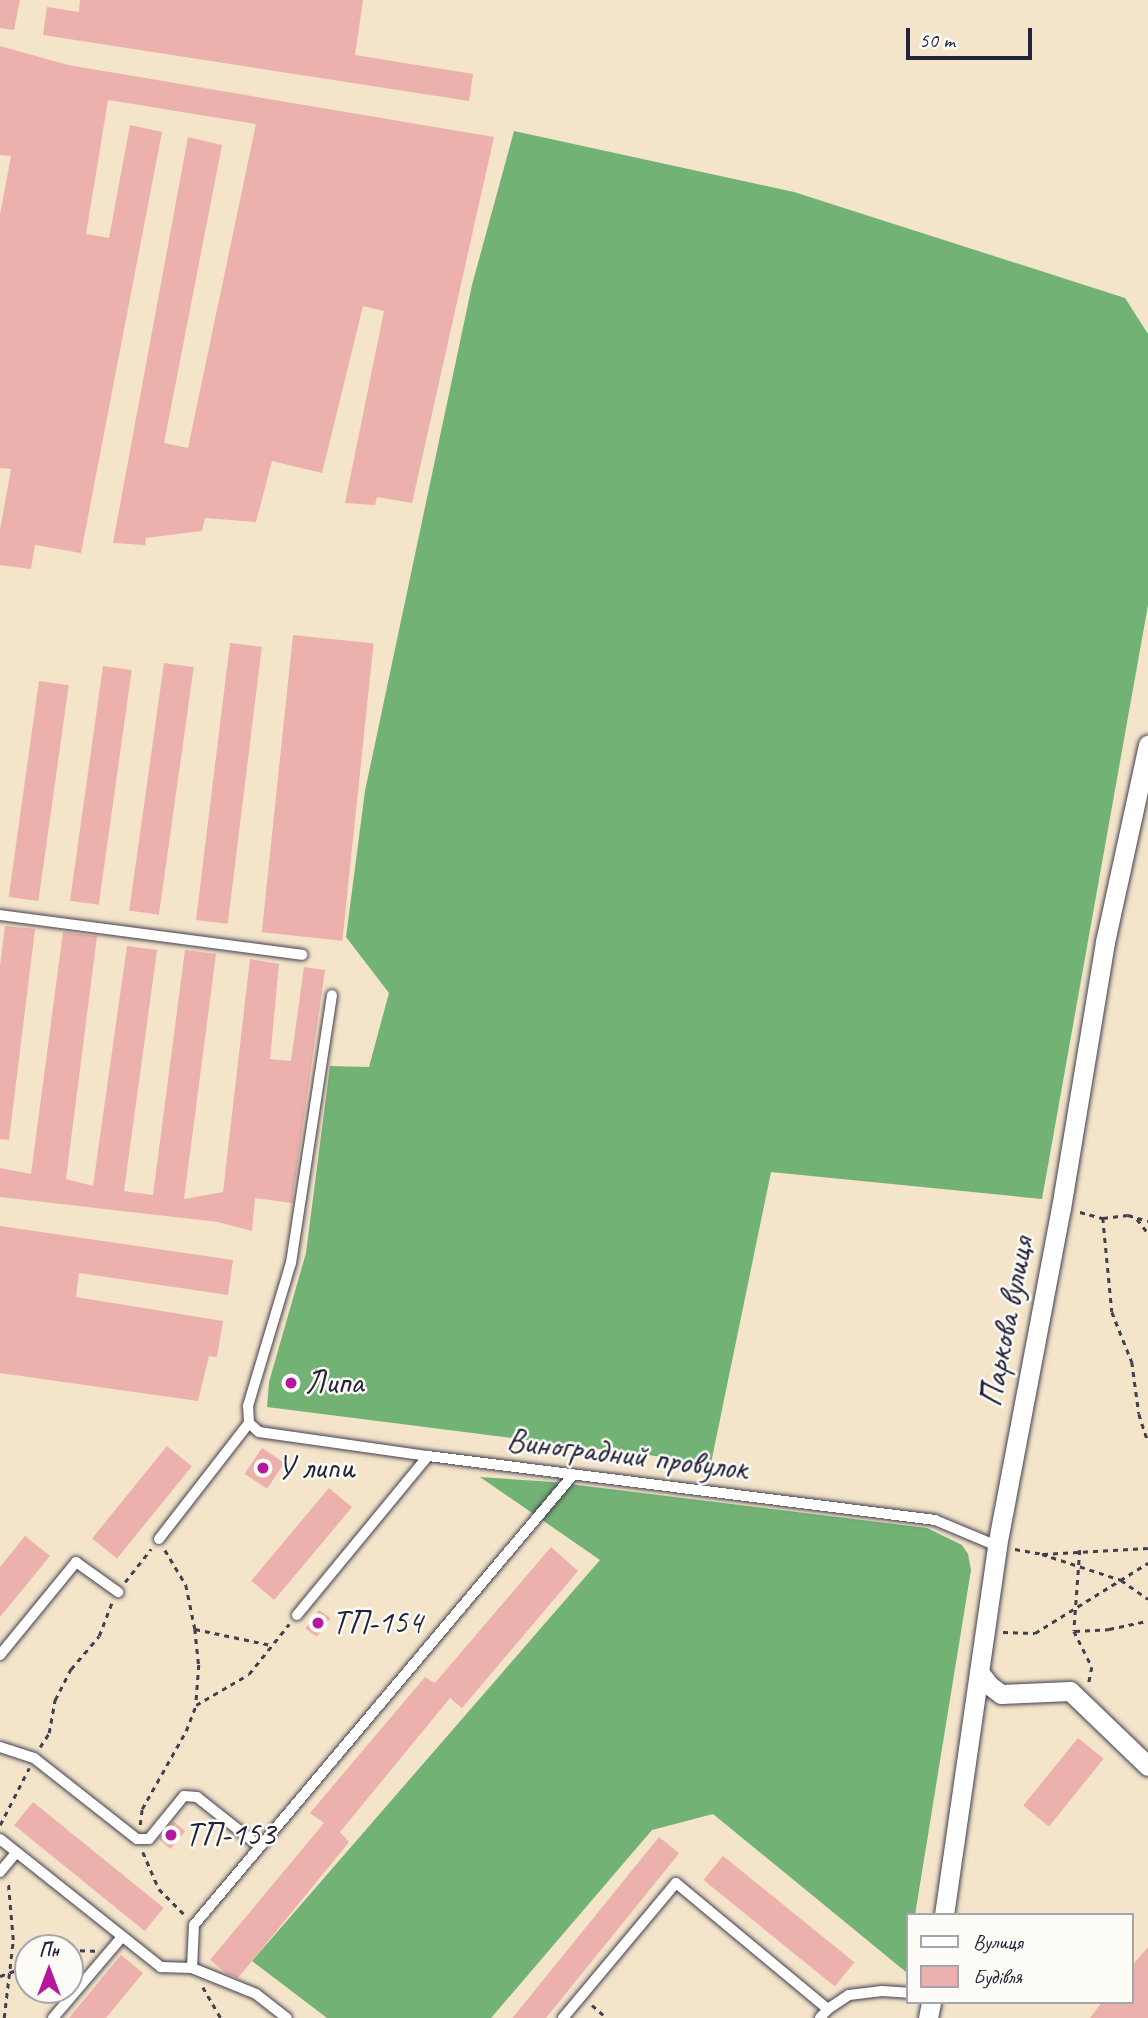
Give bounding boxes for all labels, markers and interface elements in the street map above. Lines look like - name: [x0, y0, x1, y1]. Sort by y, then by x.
- scale bar: [910, 14, 1036, 58]
- text: 50 m: [919, 27, 955, 53]
- street label: Паркова вулиця: [971, 1234, 1043, 1410]
- place label: Липа: [305, 1363, 363, 1403]
- marker: Липа: [283, 1375, 299, 1391]
- street label: Виноградний провулок: [505, 1421, 749, 1489]
- place label: У липи: [277, 1448, 354, 1488]
- marker: У липи: [255, 1460, 271, 1476]
- place label: ТП-154: [332, 1603, 422, 1643]
- marker: ТП-154: [310, 1615, 326, 1631]
- place label: ТП-153: [185, 1815, 275, 1855]
- marker: ТП-153: [163, 1827, 179, 1843]
- legend: [906, 1913, 1134, 2004]
- text: Вулиця: [973, 1929, 1023, 1955]
- north arrow: [14, 1934, 84, 2004]
- text: Пн: [39, 1938, 59, 1962]
- text: Будівля: [973, 1964, 1022, 1990]

